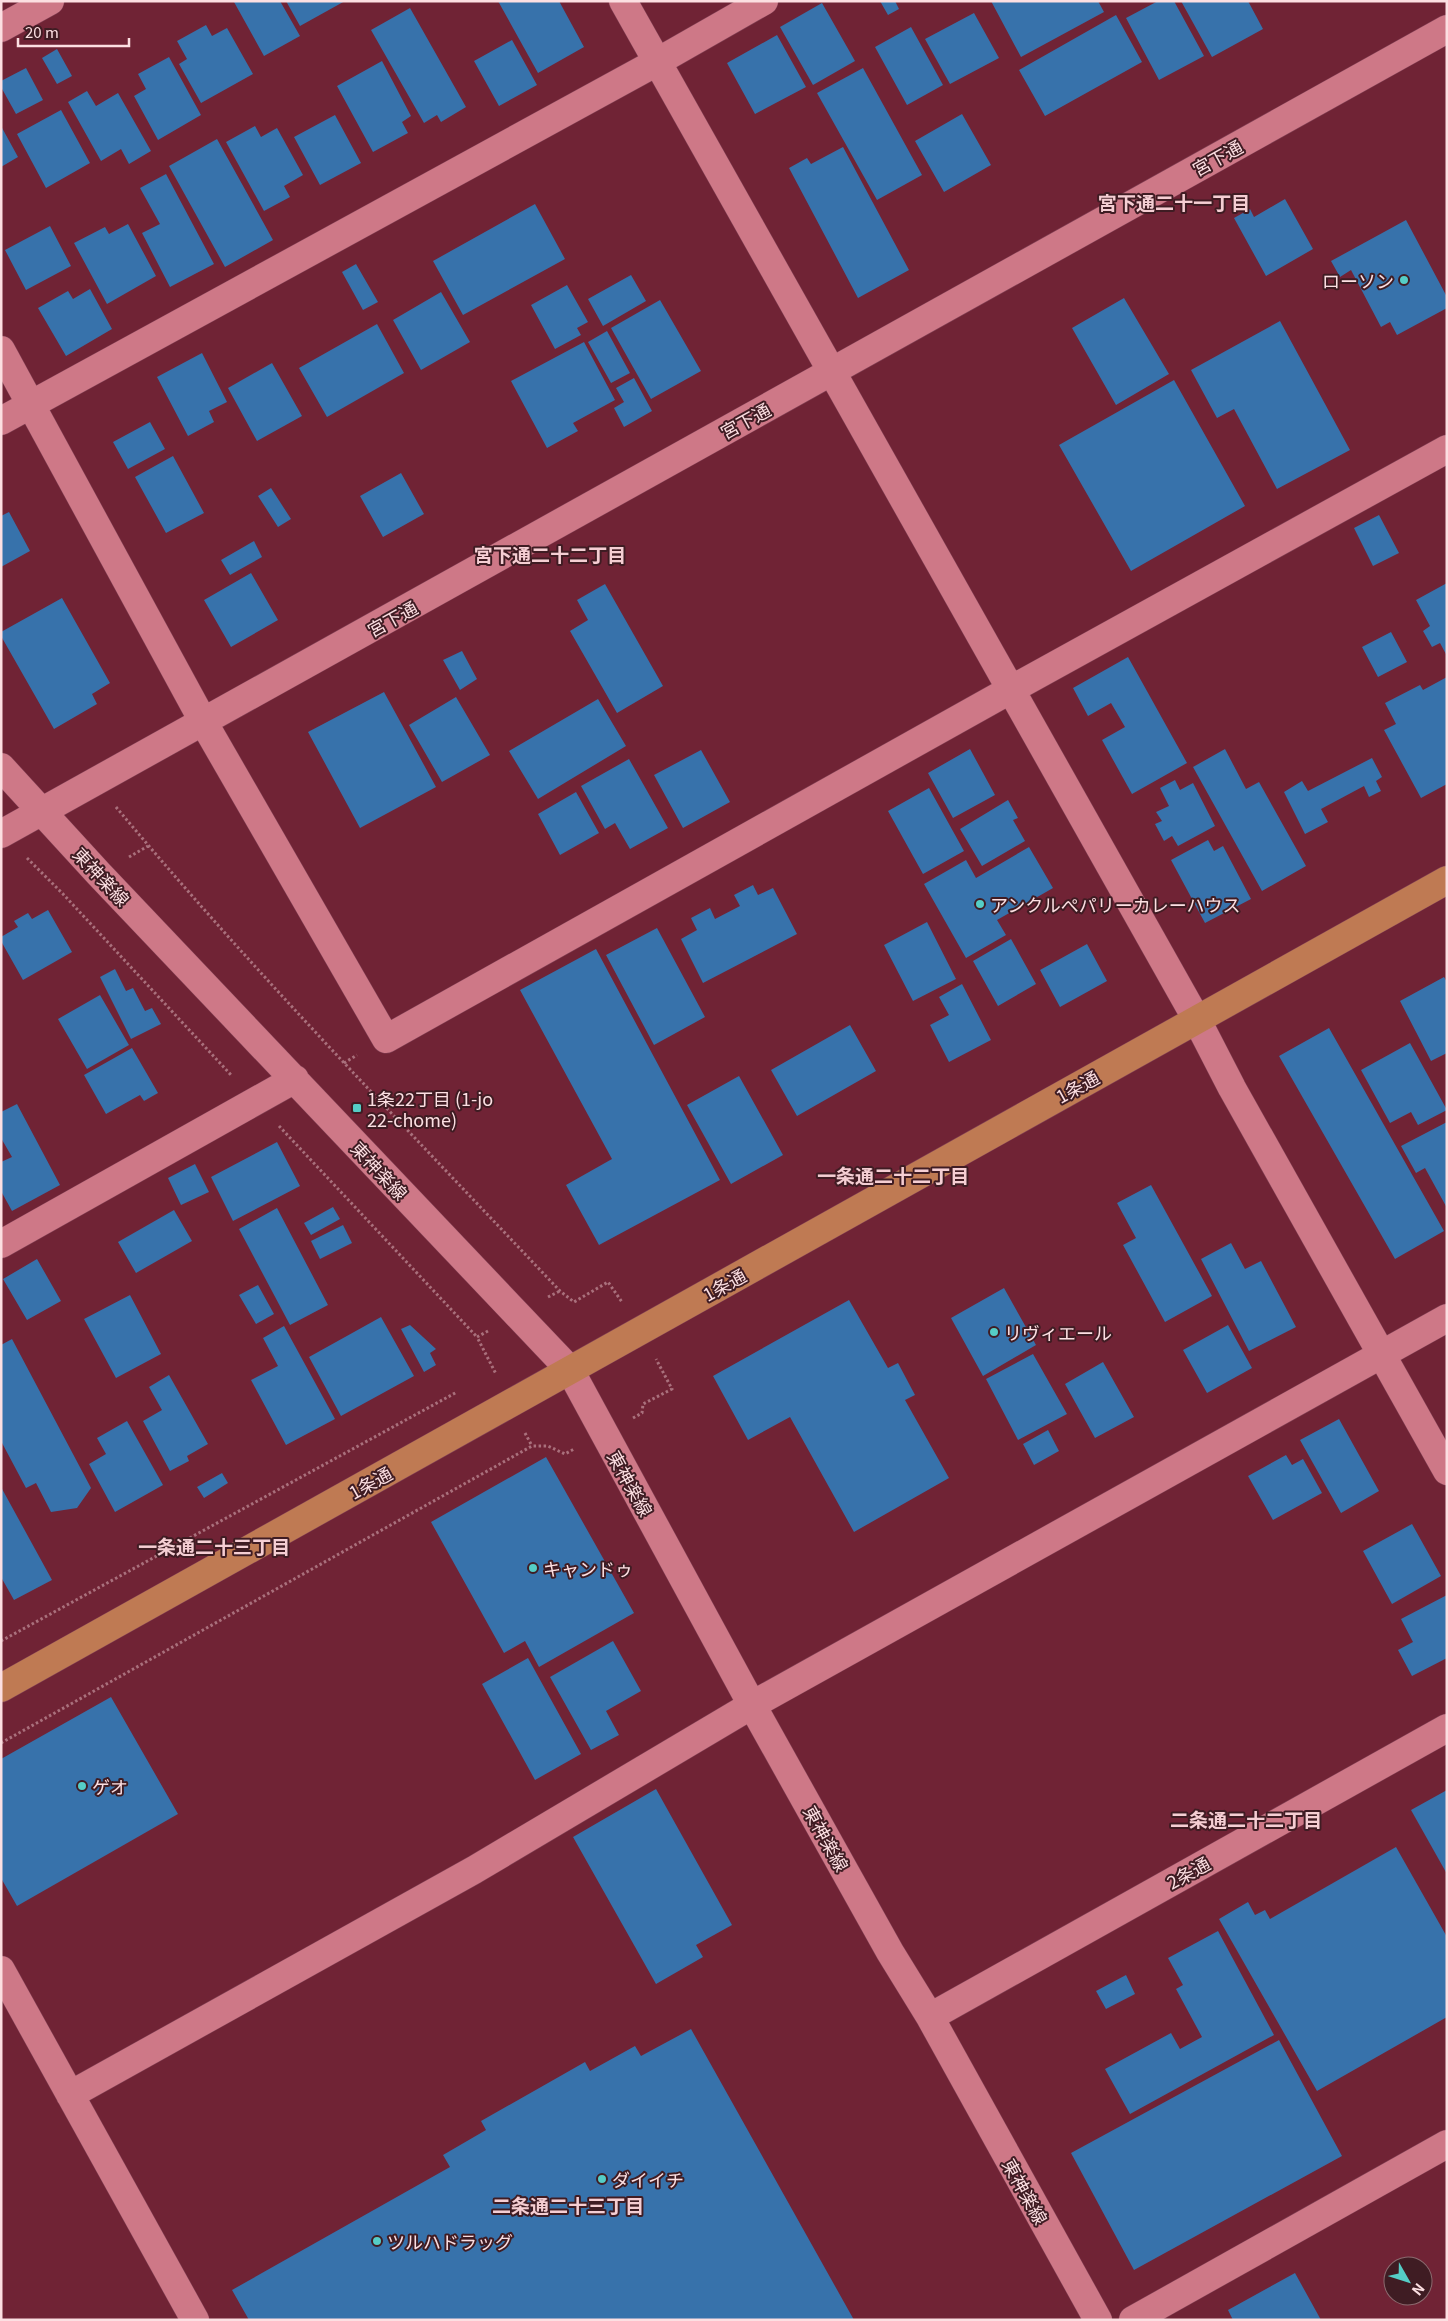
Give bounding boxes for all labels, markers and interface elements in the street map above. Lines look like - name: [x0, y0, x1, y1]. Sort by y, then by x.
- scale bar: [18, 15, 129, 47]
- text: 20 m: [25, 21, 59, 42]
- street label: 宮下通: [1187, 133, 1247, 181]
- district label: 宮下通二十一丁目: [1098, 188, 1250, 215]
- place label: ローソン: [1322, 267, 1394, 293]
- marker: ローソン: [1398, 274, 1410, 286]
- street label: 宮下通: [715, 396, 775, 444]
- district label: 宮下通二十二丁目: [474, 540, 626, 567]
- street label: 宮下通: [362, 594, 422, 642]
- street label: 東神楽線: [68, 841, 136, 911]
- place label: アンクルぺパリーカレーハウス: [990, 891, 1240, 917]
- marker: アンクルぺパリーカレーハウス: [974, 898, 986, 910]
- street label: 1条通: [1051, 1063, 1103, 1109]
- place label: 1条22丁目 (1-jo 22-chome): [367, 1085, 493, 1132]
- marker: 1条22丁目 (1-jo 22-chome): [351, 1102, 363, 1114]
- street label: 東神楽線: [346, 1135, 414, 1205]
- district label: 一条通二十二丁目: [817, 1161, 969, 1188]
- street label: 1条通: [698, 1261, 750, 1307]
- place label: リヴィエール: [1004, 1319, 1112, 1345]
- marker: リヴィエール: [988, 1326, 1000, 1338]
- street label: 東神楽線: [602, 1445, 660, 1521]
- street label: 1条通: [344, 1459, 396, 1505]
- district label: 一条通二十三丁目: [138, 1532, 290, 1559]
- place label: キャンドゥ: [543, 1555, 633, 1581]
- marker: キャンドゥ: [527, 1562, 539, 1574]
- place label: ゲオ: [92, 1773, 128, 1799]
- marker: ゲオ: [76, 1780, 88, 1792]
- street label: 東神楽線: [798, 1800, 856, 1876]
- district label: 二条通二十二丁目: [1170, 1805, 1322, 1832]
- street label: 2条通: [1162, 1849, 1214, 1895]
- street label: 東神楽線: [997, 2153, 1055, 2229]
- place label: ダイイチ: [612, 2166, 684, 2192]
- marker: ダイイチ: [596, 2173, 608, 2185]
- district label: 二条通二十三丁目: [492, 2191, 644, 2218]
- place label: ツルハドラッグ: [387, 2228, 513, 2254]
- marker: ツルハドラッグ: [371, 2235, 383, 2247]
- north arrow: [1383, 2256, 1433, 2306]
- text: N: [1408, 2279, 1430, 2300]

